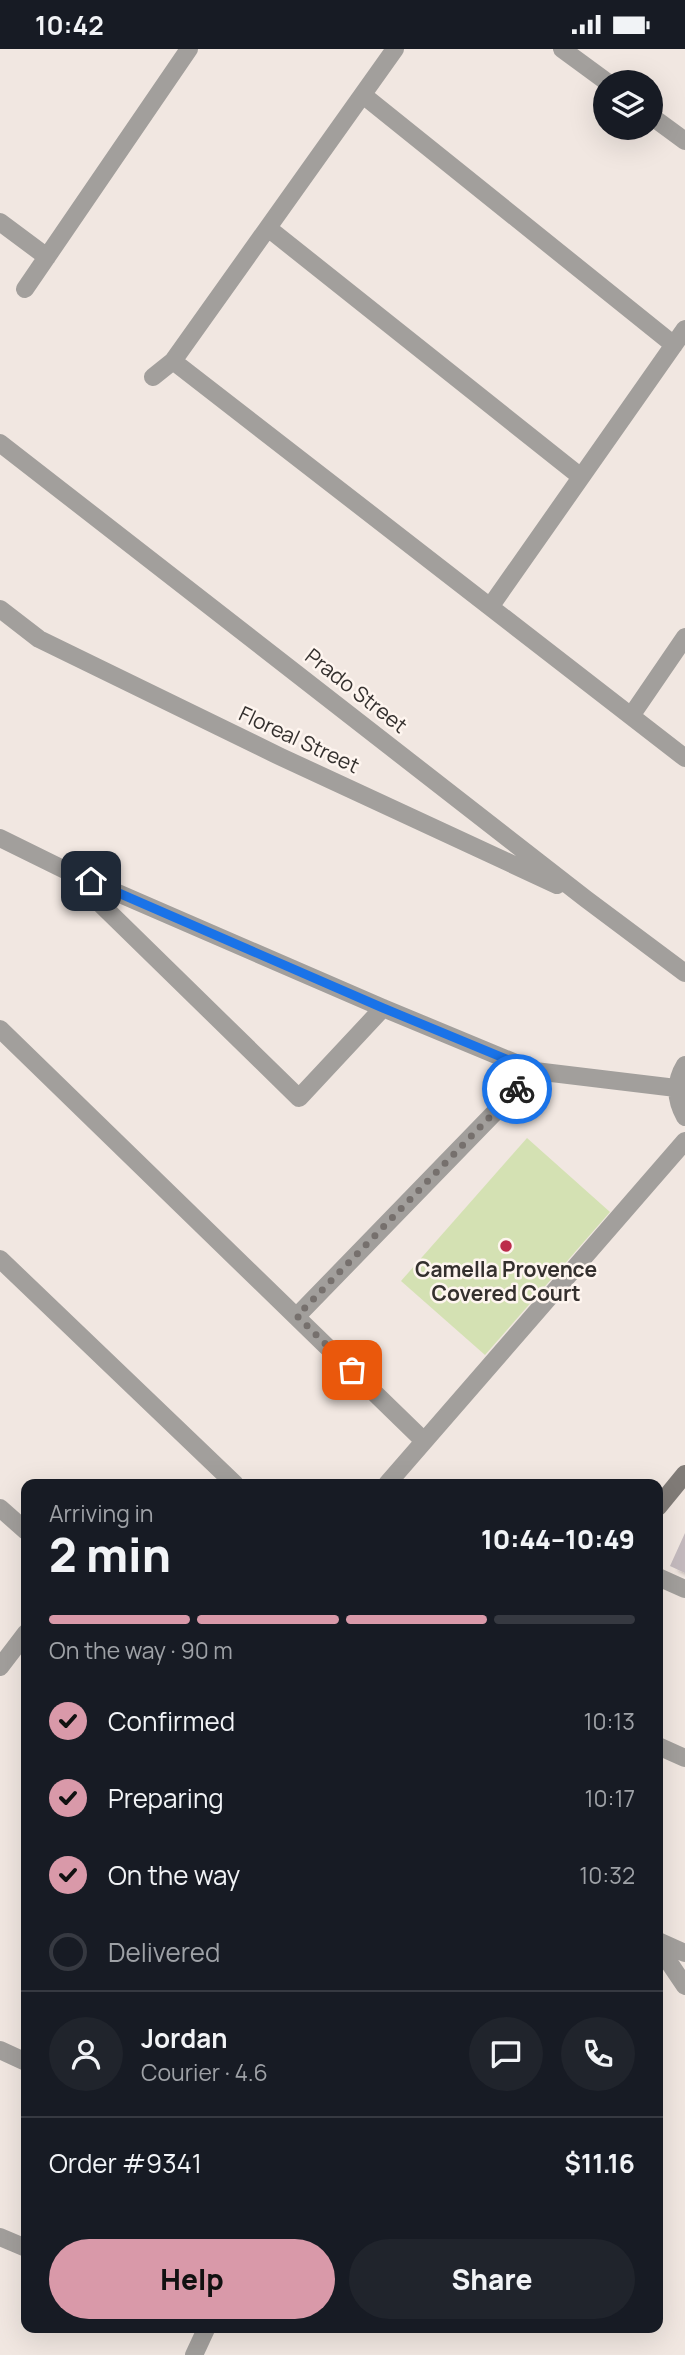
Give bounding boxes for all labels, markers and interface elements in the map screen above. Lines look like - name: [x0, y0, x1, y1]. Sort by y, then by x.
- text: 10:42: [35, 7, 104, 43]
- map controls: [593, 70, 663, 140]
- button: layers: [593, 70, 663, 140]
- street label: Prado Street: [300, 642, 413, 739]
- street label: Floreal Street: [235, 699, 364, 779]
- pin: [61, 851, 121, 911]
- icon: home: [72, 862, 110, 900]
- courier: [482, 1054, 552, 1124]
- icon: bike: [498, 1070, 536, 1108]
- marker: Camella Provence Covered Court: [498, 1238, 514, 1254]
- place label: Camella Provence Covered Court: [415, 1255, 597, 1307]
- pin: [322, 1340, 382, 1400]
- icon: bag: [333, 1351, 371, 1389]
- text: Arriving in: [49, 1497, 154, 1529]
- text: 10:44–10:49: [481, 1521, 635, 1557]
- text: 2 min: [49, 1523, 171, 1586]
- text: On the way · 90 m: [49, 1634, 233, 1666]
- icon: check: [49, 1702, 87, 1740]
- text: Confirmed: [108, 1703, 235, 1739]
- text: 10:13: [583, 1705, 635, 1737]
- icon: check: [49, 1779, 87, 1817]
- text: Preparing: [108, 1780, 224, 1816]
- text: 10:17: [585, 1782, 635, 1814]
- icon: check: [49, 1856, 87, 1894]
- text: On the way: [108, 1857, 240, 1893]
- text: 10:32: [579, 1859, 635, 1891]
- text: Delivered: [108, 1934, 220, 1970]
- button: person: [49, 2017, 123, 2091]
- button: chat: [469, 2017, 543, 2091]
- button: phone: [561, 2017, 635, 2091]
- text: Jordan: [141, 2020, 227, 2056]
- text: Courier · 4.6: [141, 2056, 268, 2088]
- text: Order #9341: [49, 2145, 202, 2181]
- text: $11.16: [565, 2145, 635, 2181]
- button: Help: [49, 2239, 335, 2319]
- button: Share: [349, 2239, 635, 2319]

